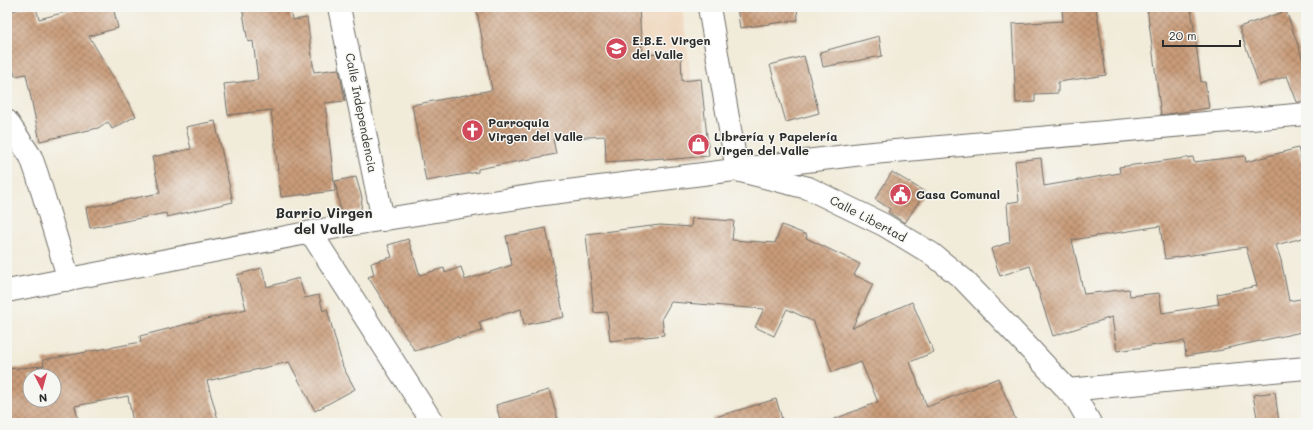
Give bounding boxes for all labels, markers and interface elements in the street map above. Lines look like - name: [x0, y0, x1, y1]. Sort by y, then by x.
- scale bar: [1163, 22, 1240, 48]
- text: 20 m: [1169, 27, 1197, 43]
- place label: E.B.E. Virgen del Valle: [632, 32, 710, 62]
- school or university icon: E.B.E. Virgen del Valle: [603, 35, 629, 61]
- street label: Calle Independencia: [343, 52, 381, 174]
- place label: Parroquia Virgen del Valle: [488, 114, 583, 144]
- church icon: Parroquia Virgen del Valle: [459, 117, 485, 143]
- place label: Librería y Papelería Virgen del Valle: [714, 128, 838, 158]
- shop icon: Librería y Papelería Virgen del Valle: [685, 131, 711, 157]
- public building icon: Casa Comunal: [887, 182, 913, 208]
- place label: Casa Comunal: [916, 186, 1000, 202]
- street label: Calle Libertad: [827, 191, 910, 245]
- district label: Barrio Virgen del Valle: [276, 203, 372, 238]
- north arrow: [22, 368, 62, 408]
- text: N: [38, 391, 48, 406]

